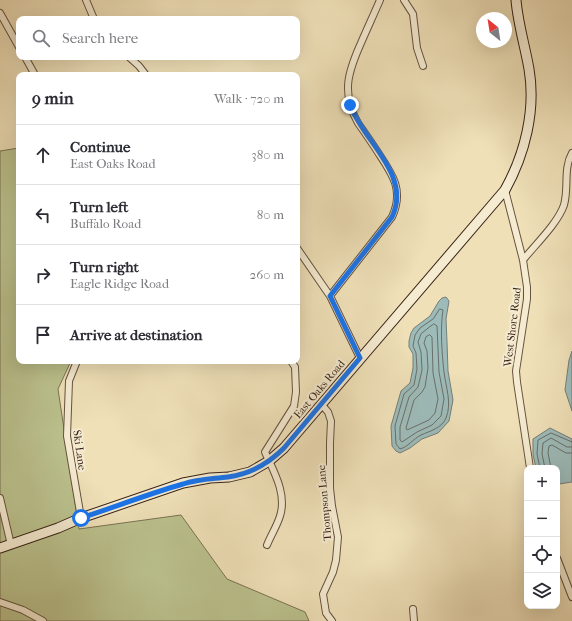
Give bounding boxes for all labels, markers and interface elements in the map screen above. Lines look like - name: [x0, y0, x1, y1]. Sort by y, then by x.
- north arrow: [476, 12, 512, 48]
- search box: [16, 16, 300, 60]
- icon: search: [30, 27, 52, 49]
- text: Search here: [62, 29, 138, 47]
- text: 9 min: [32, 88, 74, 108]
- text: Walk · 720 m: [214, 91, 284, 106]
- route end: [341, 96, 359, 114]
- text: Continue: [70, 138, 130, 156]
- icon: ahead: [32, 144, 54, 166]
- text: 380 m: [251, 147, 284, 162]
- text: East Oaks Road: [70, 156, 156, 171]
- text: Turn left: [70, 198, 128, 216]
- icon: left: [32, 204, 54, 226]
- text: 80 m: [257, 207, 284, 222]
- text: Buffalo Road: [70, 216, 141, 231]
- text: Turn right: [70, 258, 139, 276]
- icon: right: [32, 264, 54, 286]
- text: 260 m: [250, 267, 284, 282]
- text: Eagle Ridge Road: [70, 276, 169, 291]
- street label: West Shore Road: [501, 286, 524, 369]
- icon: arrive: [32, 324, 54, 346]
- text: Arrive at destination: [70, 326, 202, 344]
- street label: East Oaks Road: [291, 357, 348, 421]
- street label: Ski Lane: [70, 429, 89, 472]
- street label: Thompson Lane: [315, 464, 334, 542]
- map controls: [524, 465, 560, 609]
- button: +: [524, 465, 560, 501]
- button: −: [524, 501, 560, 537]
- route start: [72, 509, 90, 527]
- button: locate: [524, 537, 560, 573]
- button: layers: [524, 573, 560, 609]

